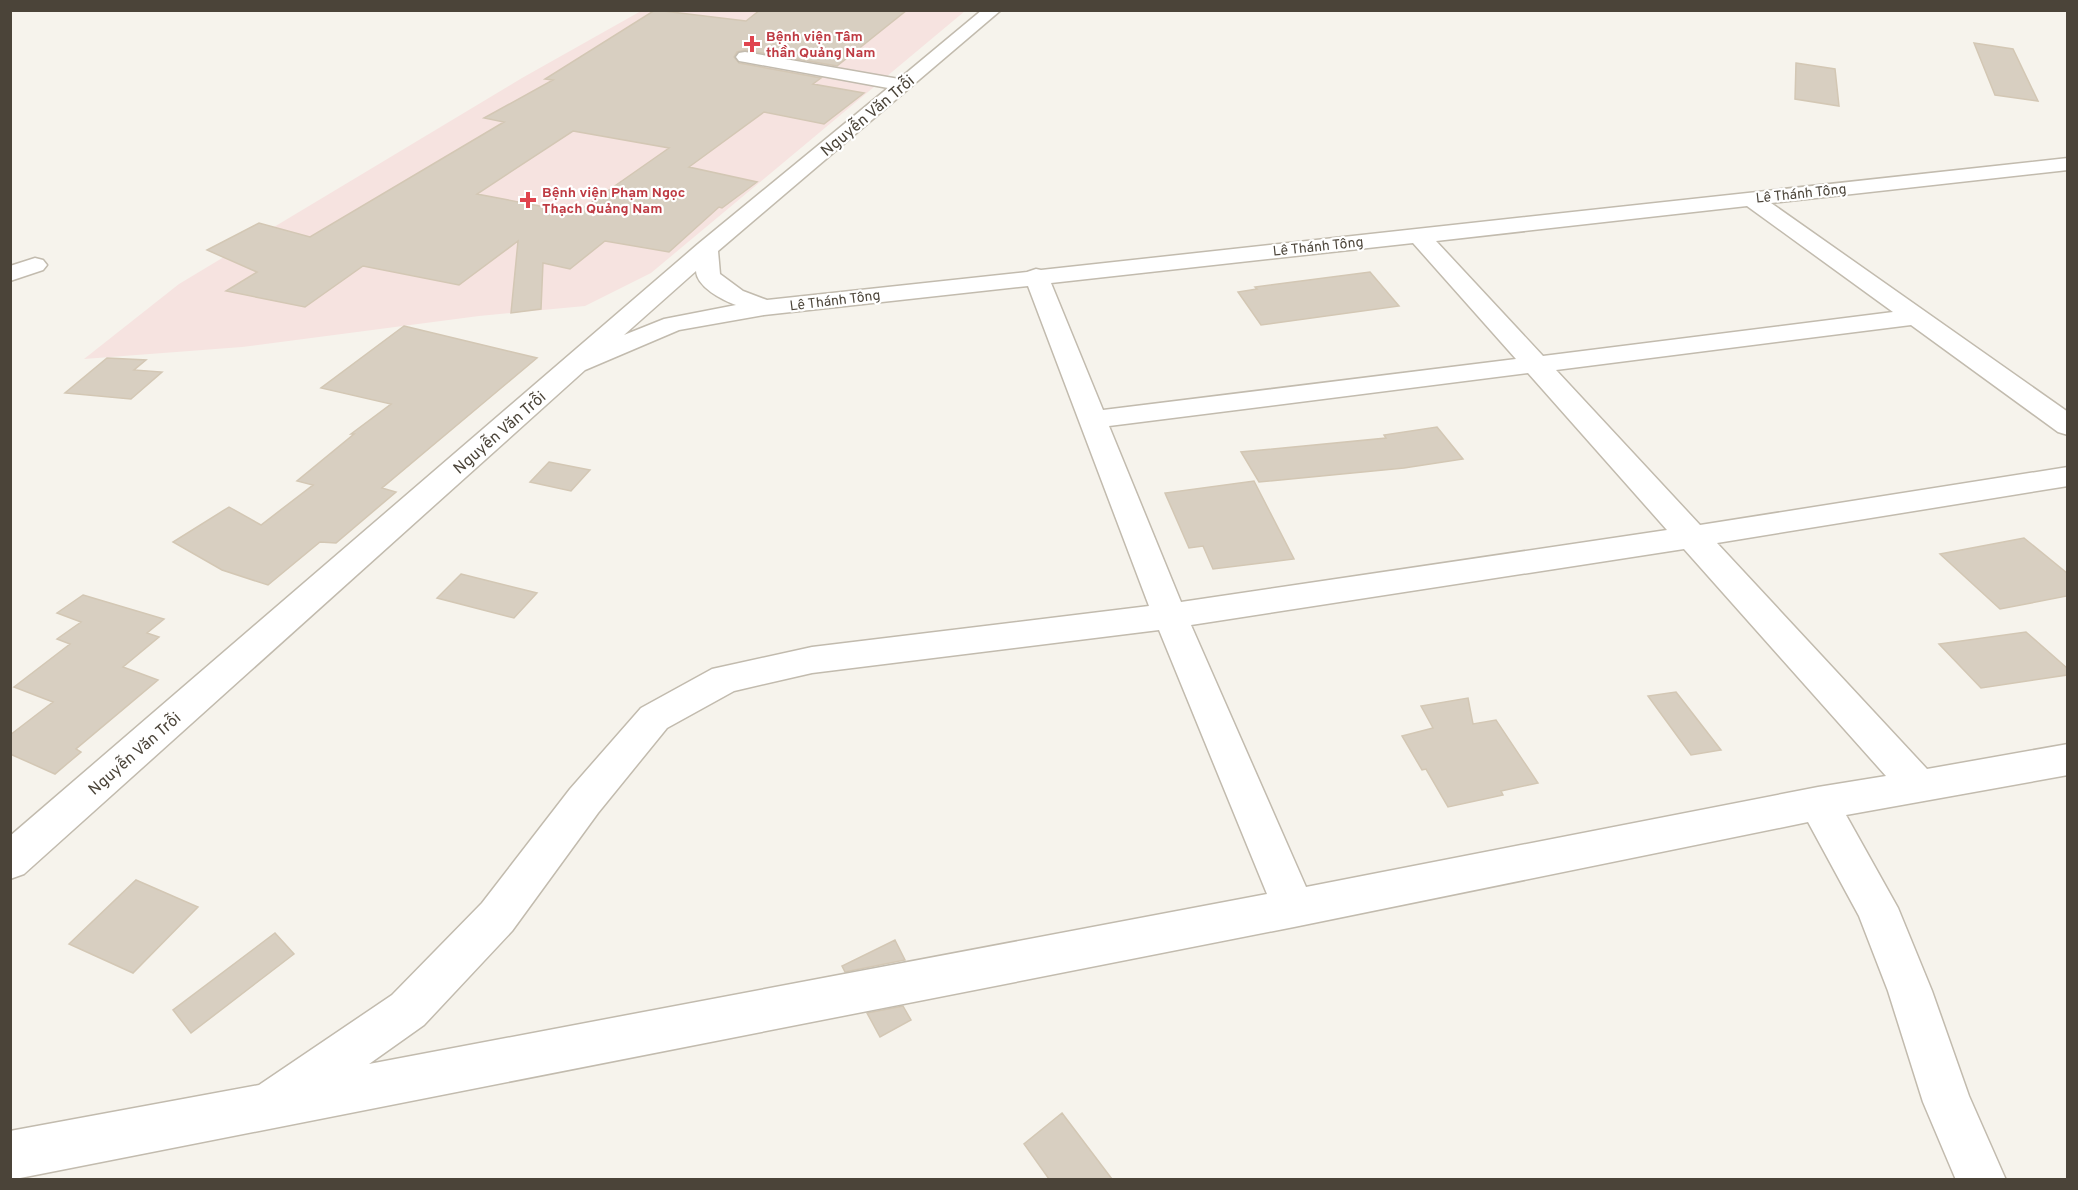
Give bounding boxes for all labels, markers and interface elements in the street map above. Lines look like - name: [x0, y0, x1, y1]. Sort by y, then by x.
- place label: Bệnh viện Tâm thần Quảng Nam: [766, 29, 876, 62]
- marker: Bệnh viện Tâm thần Quảng Nam: [743, 35, 761, 53]
- street label: Nguyễn Văn Trỗi: [816, 70, 919, 162]
- street label: Lê Thánh Tông: [1755, 181, 1847, 208]
- place label: Bệnh viện Phạm Ngọc Thạch Quảng Nam: [542, 185, 685, 218]
- marker: Bệnh viện Phạm Ngọc Thạch Quảng Nam: [519, 191, 537, 209]
- street label: Lê Thánh Tông: [1272, 234, 1364, 261]
- street label: Lê Thánh Tông: [789, 287, 881, 315]
- street label: Nguyễn Văn Trỗi: [449, 386, 551, 479]
- street label: Nguyễn Văn Trỗi: [84, 707, 186, 800]

